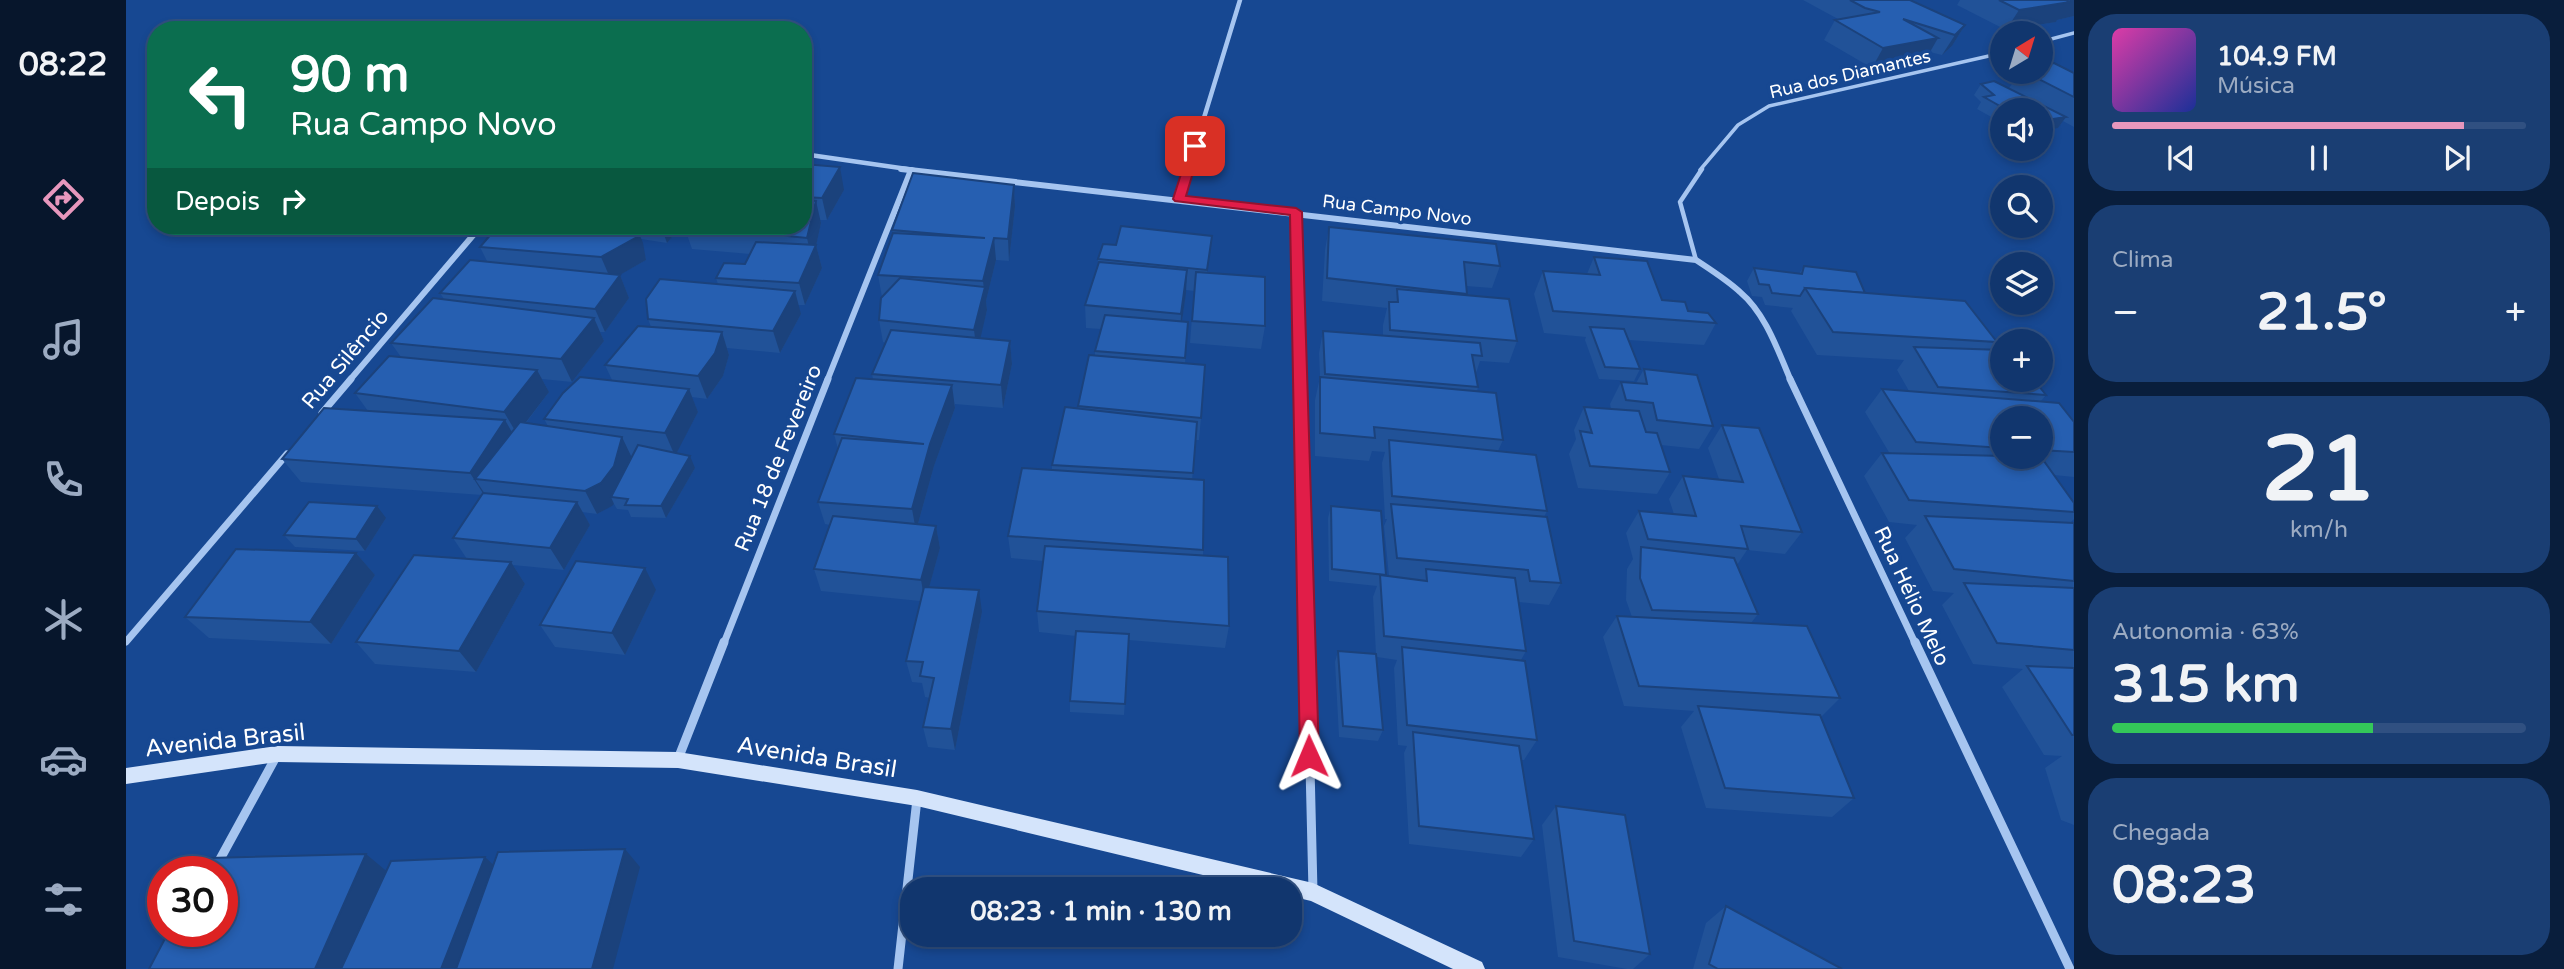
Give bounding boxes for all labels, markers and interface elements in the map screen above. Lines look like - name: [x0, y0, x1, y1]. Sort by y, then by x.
- north arrow: [1990, 21, 2053, 84]
- map controls: [1990, 21, 2053, 469]
- text: 104.9 FM: [2217, 41, 2337, 72]
- street label: Rua dos Diamantes: [1767, 45, 1933, 103]
- text: 08:22: [19, 46, 107, 84]
- text: 90 m: [290, 46, 409, 105]
- icon: left: [175, 49, 266, 140]
- text: Música: [2217, 72, 2295, 100]
- button: sound: [1990, 98, 2053, 161]
- text: Rua Campo Novo: [290, 106, 557, 144]
- pin: [1165, 116, 1225, 176]
- icon: arrive: [1176, 127, 1214, 165]
- icon: previous: [2162, 139, 2200, 177]
- icon: pause: [2300, 139, 2338, 177]
- icon: next: [2438, 139, 2476, 177]
- icon: directions: [39, 175, 88, 224]
- button: search: [1990, 175, 2053, 238]
- icon: right: [274, 182, 312, 220]
- text: Depois: [175, 186, 260, 217]
- street label: Rua Campo Novo: [1321, 190, 1473, 230]
- text: Clima: [2112, 246, 2173, 274]
- button: layers: [1990, 252, 2053, 315]
- text: 21.5°: [2257, 281, 2387, 344]
- text: −: [2112, 290, 2139, 336]
- text: +: [2505, 290, 2526, 336]
- street label: Rua Silêncio: [297, 305, 394, 414]
- icon: music: [39, 315, 88, 364]
- button: +: [1990, 329, 2053, 392]
- street label: Rua 18 de Fevereiro: [730, 361, 827, 555]
- button: −: [1990, 406, 2053, 469]
- text: 21: [2262, 415, 2376, 525]
- icon: phone: [39, 455, 88, 504]
- text: km/h: [2290, 516, 2348, 544]
- street label: Rua Hélio Melo: [1868, 522, 1955, 670]
- icon: climate: [39, 595, 88, 644]
- text: Autonomia · 63%: [2112, 618, 2299, 646]
- text: 315 km: [2112, 653, 2300, 716]
- street label: Avenida Brasil: [143, 718, 307, 763]
- position arrow: [1272, 719, 1346, 793]
- street label: Avenida Brasil: [735, 731, 899, 784]
- icon: car: [39, 735, 88, 784]
- text: Chegada: [2112, 819, 2210, 847]
- text: 08:23: [2112, 854, 2256, 917]
- speed limit sign: 30: [147, 856, 238, 947]
- icon: filters: [39, 875, 88, 924]
- text: 08:23 · 1 min · 130 m: [970, 896, 1232, 927]

